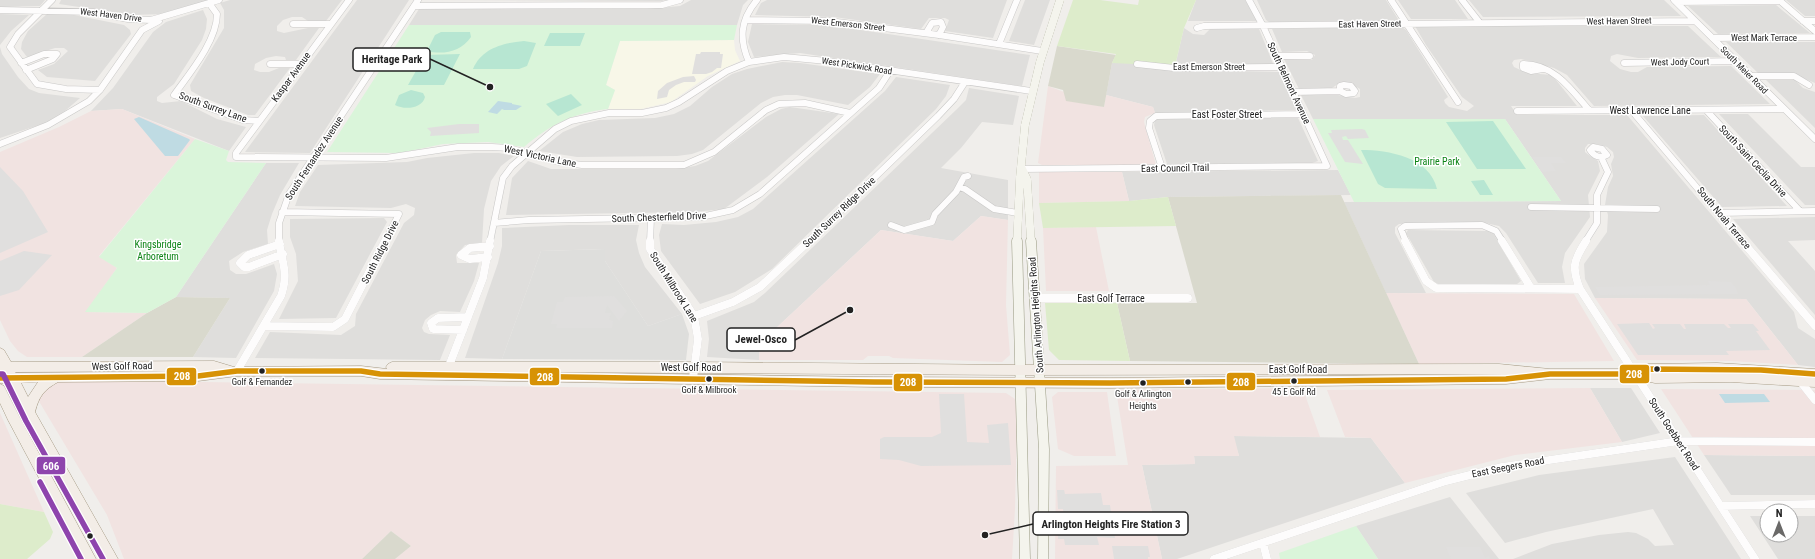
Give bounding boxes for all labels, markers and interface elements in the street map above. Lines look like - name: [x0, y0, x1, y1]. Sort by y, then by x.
- street label: West Haven Drive: [80, 6, 142, 24]
- street label: West Emerson Street: [811, 15, 886, 33]
- street label: West Haven Street: [1586, 15, 1652, 27]
- street label: East Haven Street: [1338, 18, 1402, 30]
- street label: West Mark Terrace: [1731, 33, 1797, 43]
- street label: South Belmont Avenue: [1265, 40, 1313, 126]
- street label: South Meier Road: [1718, 44, 1770, 96]
- callout: Heritage Park: [353, 48, 430, 71]
- street label: Kaspar Avenue: [269, 50, 313, 104]
- text: Heritage Park: [362, 53, 423, 66]
- street label: West Pickwick Road: [821, 55, 893, 77]
- street label: West Jody Court: [1651, 56, 1710, 68]
- street label: East Emerson Street: [1173, 62, 1245, 72]
- street label: South Surrey Lane: [178, 90, 249, 124]
- street label: West Lawrence Lane: [1609, 105, 1691, 116]
- street label: East Foster Street: [1192, 109, 1262, 120]
- street label: South Fernandez Avenue: [283, 114, 345, 202]
- street label: South Saint Ceclia Drive: [1717, 123, 1789, 199]
- street label: West Victoria Lane: [503, 143, 578, 169]
- park label: Prairie Park: [1414, 156, 1460, 167]
- street label: East Council Trail: [1141, 162, 1209, 174]
- street label: South Surrey Ridge Drive: [800, 174, 878, 250]
- street label: South Noah Terrace: [1695, 185, 1753, 251]
- street label: South Chesterfield Drive: [612, 210, 707, 224]
- street label: South Ridge Drive: [359, 218, 401, 285]
- park label: Kingsbridge Arboretum: [135, 239, 182, 262]
- street label: South Milbrook Lane: [648, 250, 700, 325]
- street label: South Arlington Heights Road: [1026, 257, 1046, 373]
- street label: East Golf Terrace: [1077, 293, 1145, 304]
- callout: Jewel-Osco: [727, 328, 795, 351]
- text: Jewel-Osco: [735, 333, 787, 346]
- street label: West Golf Road: [92, 360, 152, 372]
- street label: West Golf Road: [661, 362, 721, 373]
- street label: East Golf Road: [1269, 364, 1327, 375]
- line badge: 208: [1619, 364, 1650, 384]
- unlabelled marker: [1652, 364, 1662, 374]
- marker: Golf & Fernandez: [257, 366, 267, 376]
- line badge: 208: [166, 367, 197, 386]
- line badge: 208: [529, 367, 560, 386]
- text: 208: [1626, 368, 1643, 381]
- text: 208: [174, 370, 191, 383]
- text: 208: [537, 371, 554, 384]
- line badge: 208: [1226, 372, 1256, 391]
- line badge: 208: [893, 373, 923, 392]
- marker: Golf & Milbrook: [704, 374, 714, 384]
- text: 208: [900, 376, 917, 389]
- text: 208: [1233, 376, 1250, 389]
- marker: 45 E Golf Rd: [1289, 376, 1299, 386]
- place label: Golf & Fernandez: [232, 377, 292, 387]
- unlabelled marker: [1183, 377, 1193, 387]
- marker: Golf & Arlington Heights: [1138, 378, 1148, 388]
- place label: Golf & Milbrook: [682, 385, 736, 395]
- place label: 45 E Golf Rd: [1272, 387, 1316, 397]
- place label: Golf & Arlington Heights: [1115, 389, 1171, 411]
- street label: South Goebbert Road: [1647, 396, 1701, 472]
- street label: East Seegers Road: [1471, 455, 1545, 479]
- line badge: 606: [36, 456, 66, 475]
- text: 606: [43, 460, 60, 473]
- north arrow: [1759, 503, 1799, 543]
- text: N: [1776, 507, 1783, 520]
- callout: Arlington Heights Fire Station 3: [1033, 512, 1188, 535]
- text: Arlington Heights Fire Station 3: [1042, 518, 1181, 531]
- unlabelled marker: [85, 531, 95, 541]

